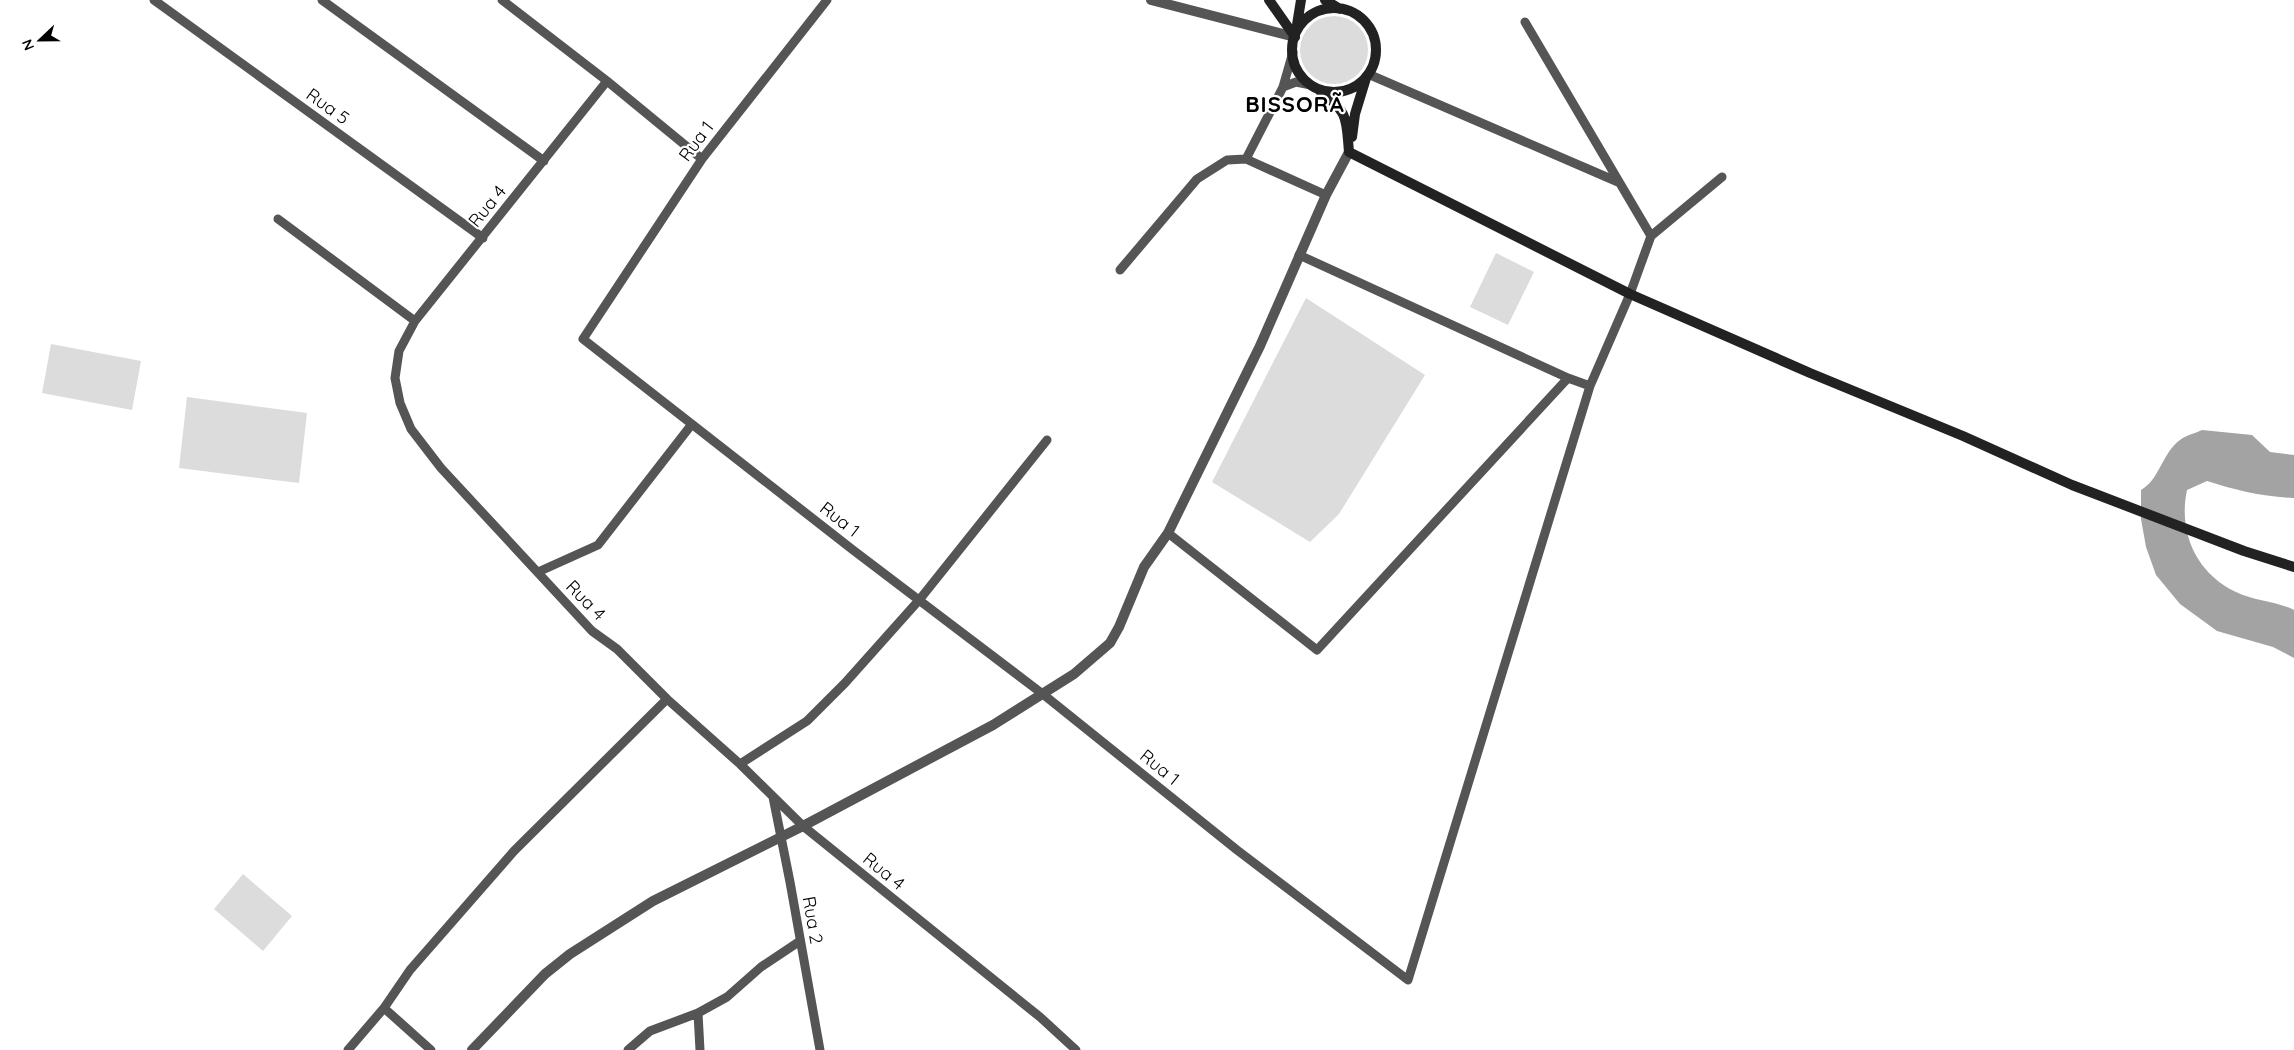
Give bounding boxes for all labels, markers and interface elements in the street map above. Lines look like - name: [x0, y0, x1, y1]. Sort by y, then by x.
- north arrow: [15, 15, 65, 65]
- text: N: [18, 37, 38, 53]
- street label: Rua 5: [302, 83, 354, 129]
- district label: BISSORÃ: [1245, 90, 1345, 118]
- street label: Rua 1: [673, 116, 719, 166]
- street label: Rua 4: [463, 180, 511, 232]
- street label: Rua 1: [815, 496, 865, 542]
- street label: Rua 4: [561, 575, 611, 625]
- street label: Rua 1: [1135, 744, 1185, 790]
- street label: Rua 4: [858, 847, 910, 895]
- street label: Rua 2: [798, 894, 828, 946]

